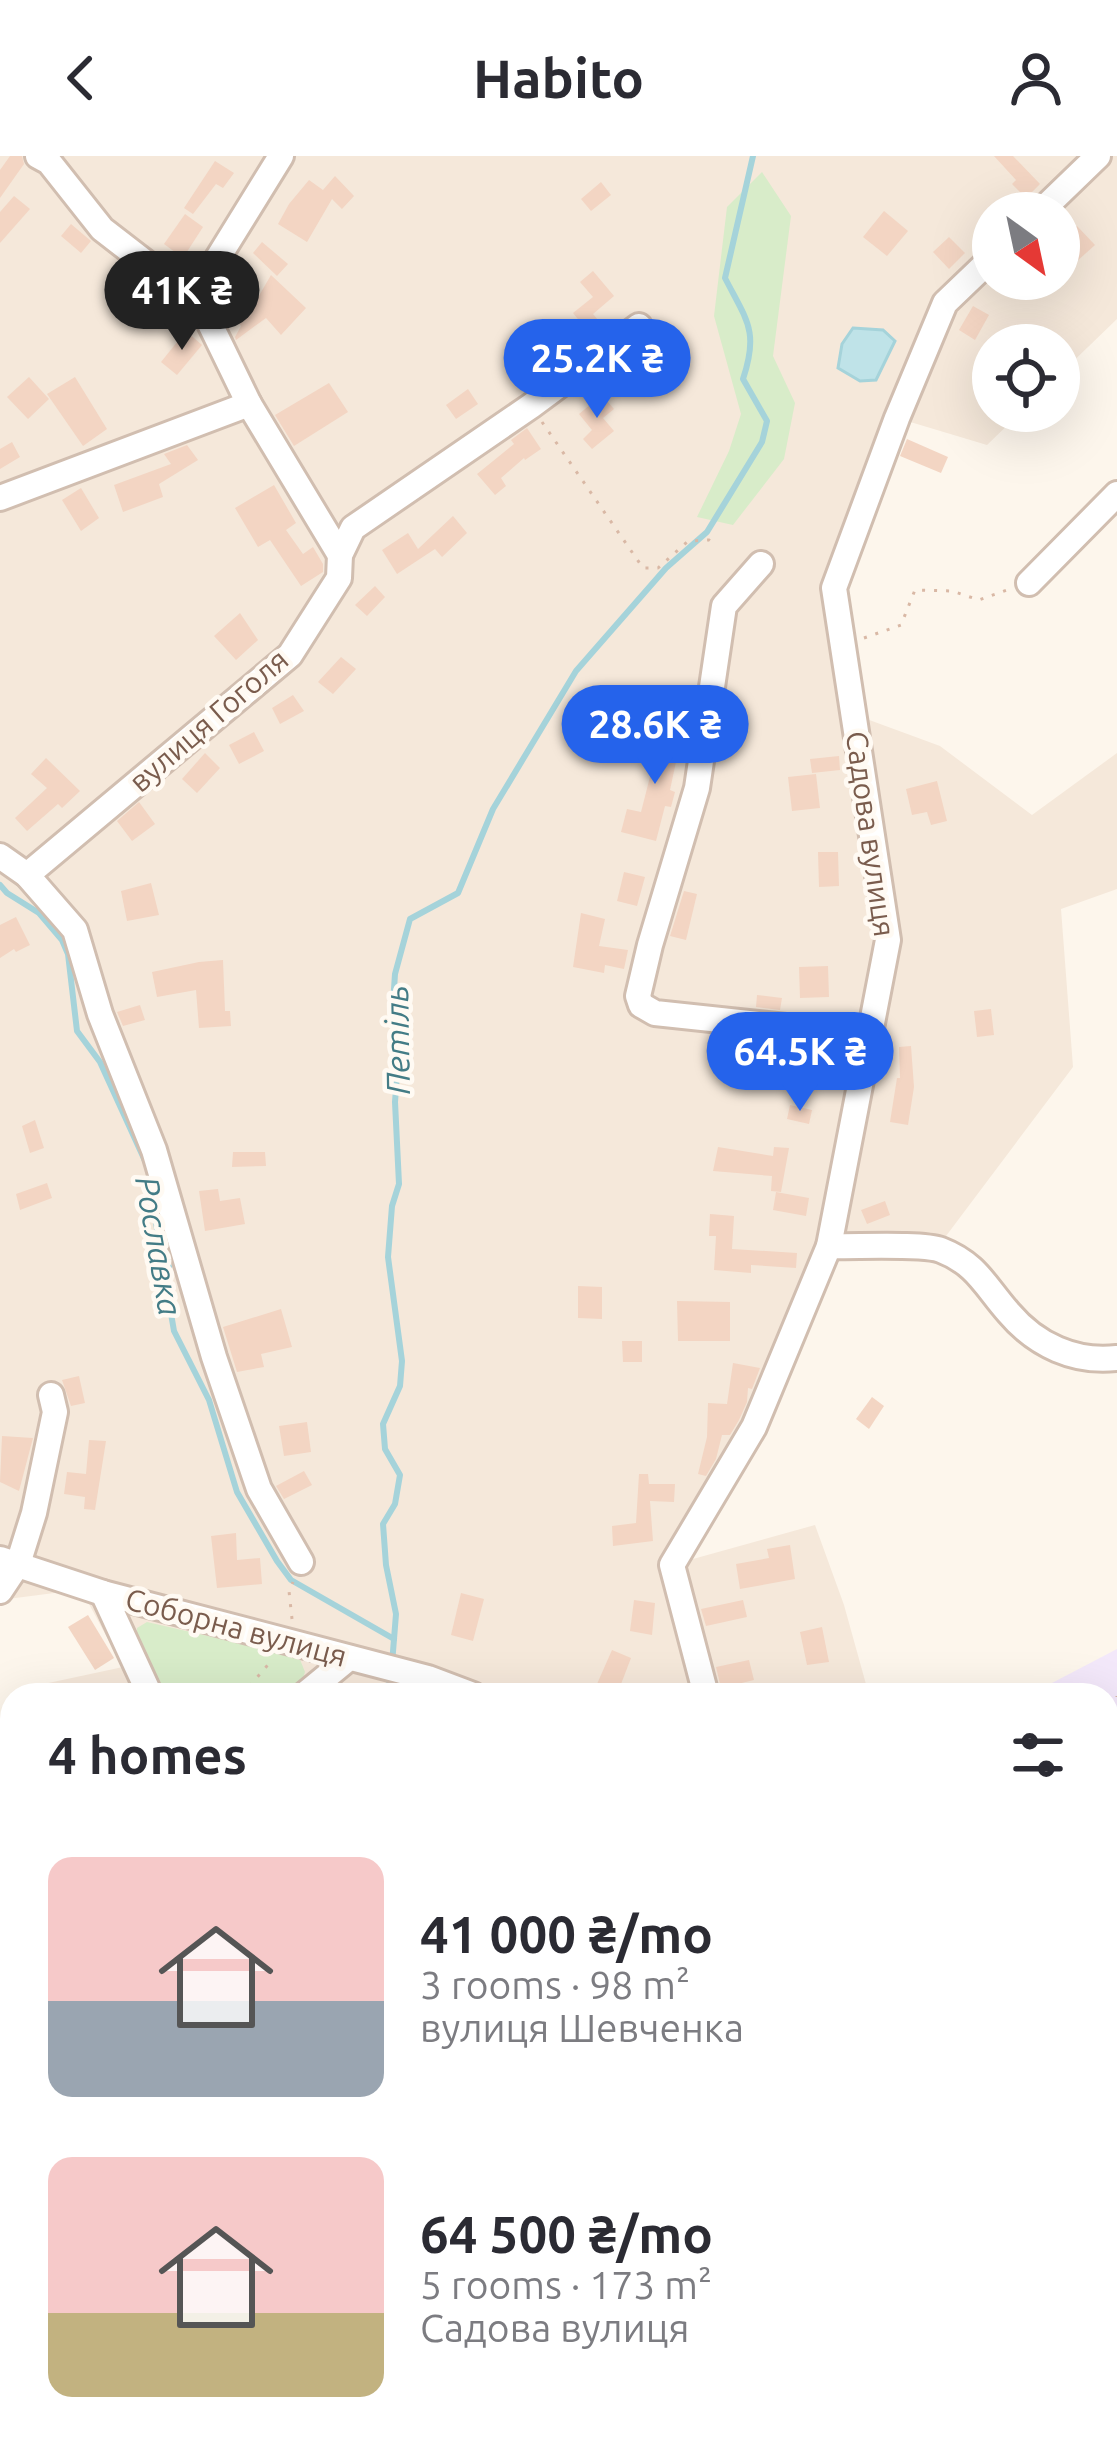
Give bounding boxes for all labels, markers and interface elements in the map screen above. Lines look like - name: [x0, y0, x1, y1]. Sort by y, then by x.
- icon: back: [48, 45, 114, 111]
- icon: person: [1003, 45, 1069, 111]
- text: Habito: [473, 48, 644, 108]
- north arrow: [972, 192, 1080, 300]
- map controls: [972, 192, 1080, 432]
- pin: 41K ₴: [98, 251, 266, 353]
- text: 41K ₴: [131, 268, 233, 311]
- pin: 25.2K ₴: [486, 319, 708, 421]
- button: locate: [972, 324, 1080, 432]
- text: 25.2K ₴: [531, 336, 663, 379]
- street label: вулиця Гоголя: [122, 642, 295, 798]
- pin: 28.6K ₴: [544, 685, 766, 787]
- text: 28.6K ₴: [589, 702, 721, 745]
- street label: Садова вулиця: [840, 729, 902, 939]
- water label: Петіль: [377, 985, 416, 1095]
- pin: 64.5K ₴: [689, 1012, 911, 1114]
- text: 64.5K ₴: [734, 1029, 866, 1072]
- water label: Рославка: [129, 1173, 190, 1318]
- street label: Соборна вулиця: [122, 1581, 351, 1673]
- icon: filters: [1005, 1722, 1071, 1788]
- text: 4 homes: [48, 1726, 247, 1784]
- icon: home: [144, 1905, 288, 2049]
- text: 41 000 ₴/mo: [420, 1905, 713, 1963]
- text: 3 rooms · 98 m²: [420, 1963, 690, 2006]
- text: вулиця Шевченка: [420, 2006, 744, 2049]
- icon: home: [144, 2205, 288, 2349]
- text: 64 500 ₴/mo: [420, 2205, 713, 2263]
- text: 5 rooms · 173 m²: [420, 2263, 712, 2306]
- text: Садова вулиця: [420, 2306, 689, 2349]

